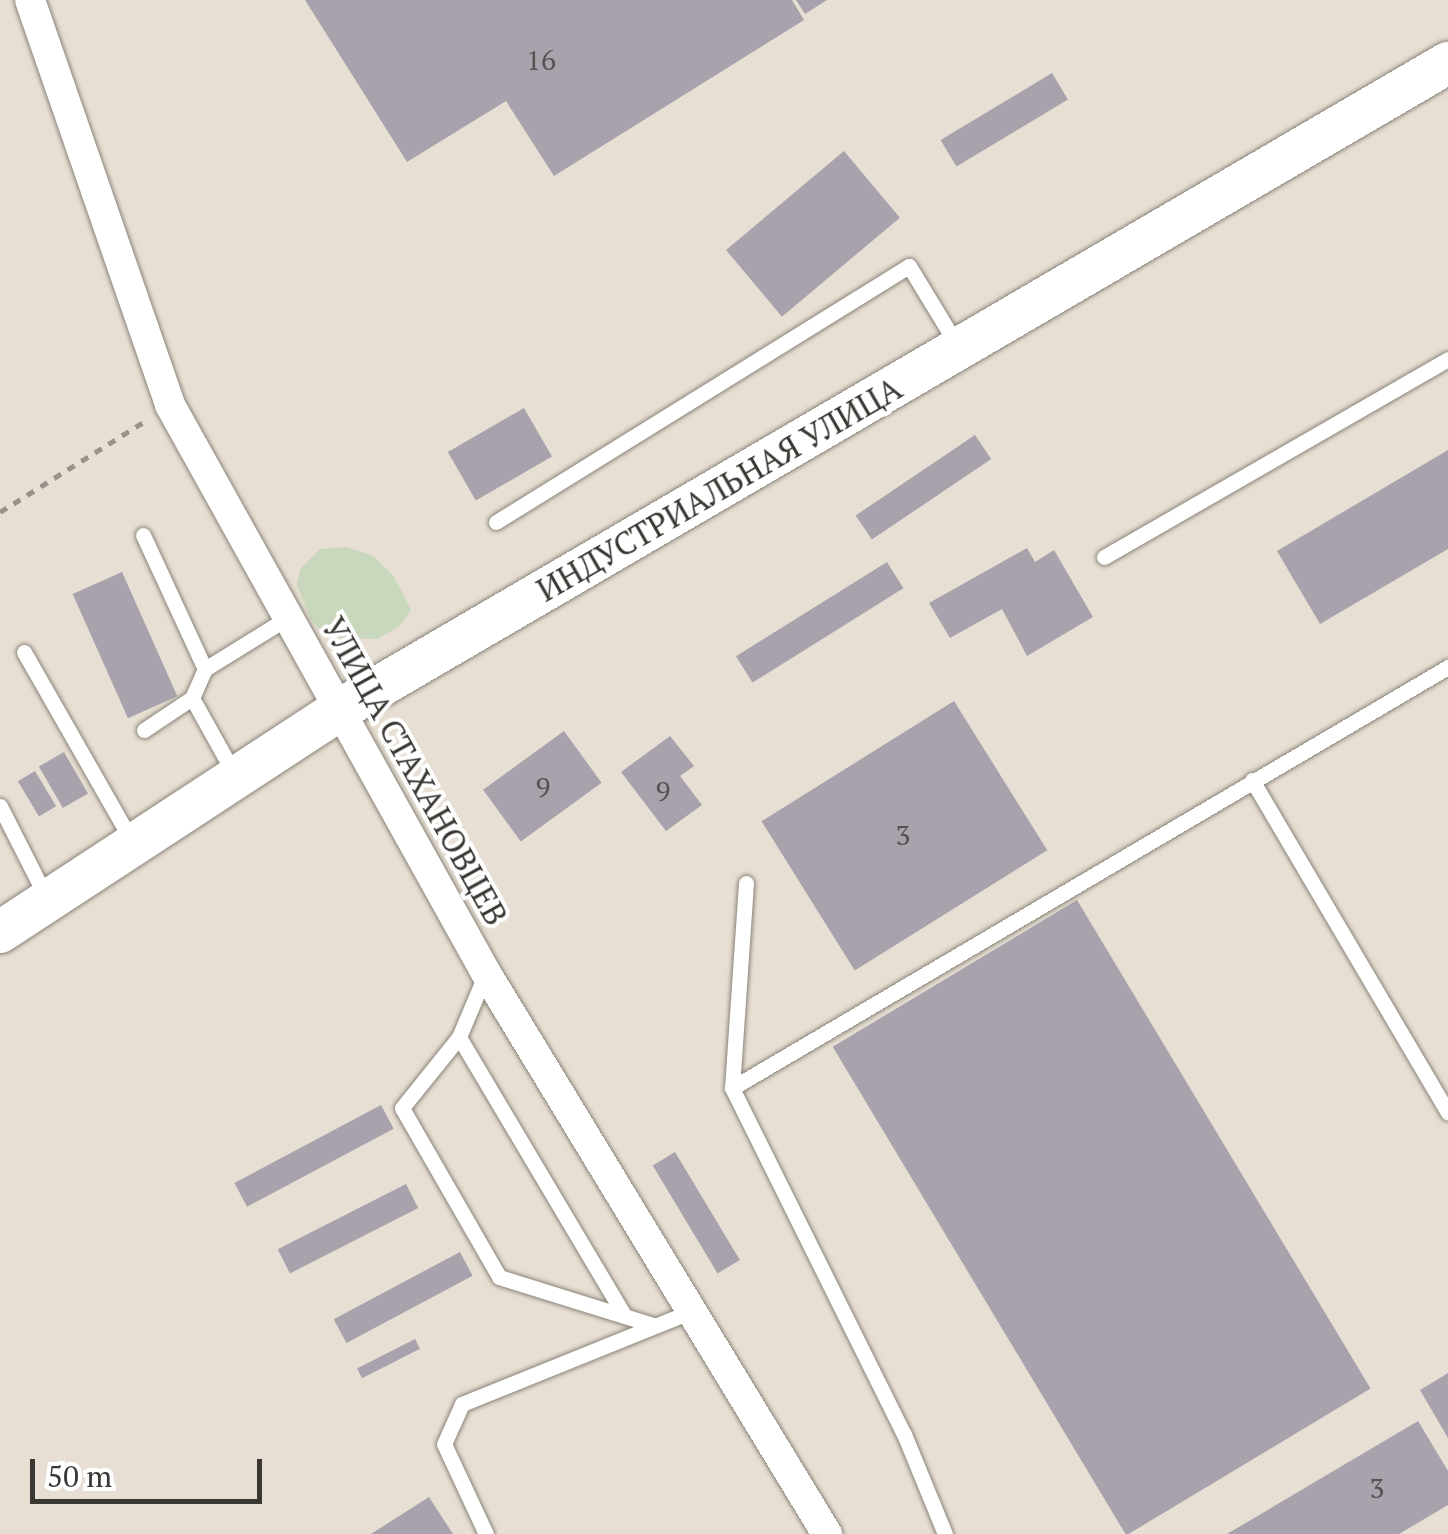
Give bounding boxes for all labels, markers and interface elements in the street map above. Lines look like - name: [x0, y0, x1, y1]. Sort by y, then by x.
- house number: 16: [526, 43, 556, 77]
- street label: ИНДУСТРИАЛЬНАЯ УЛИЦА: [530, 369, 908, 609]
- street label: УЛИЦА СТАХАНОВЦЕВ: [314, 610, 516, 932]
- house number: 9: [536, 770, 550, 804]
- house number: 9: [656, 774, 670, 808]
- house number: 3: [896, 818, 910, 852]
- scale bar: [35, 1439, 268, 1501]
- text: 50 m: [47, 1456, 112, 1496]
- house number: 3: [1370, 1471, 1384, 1505]

